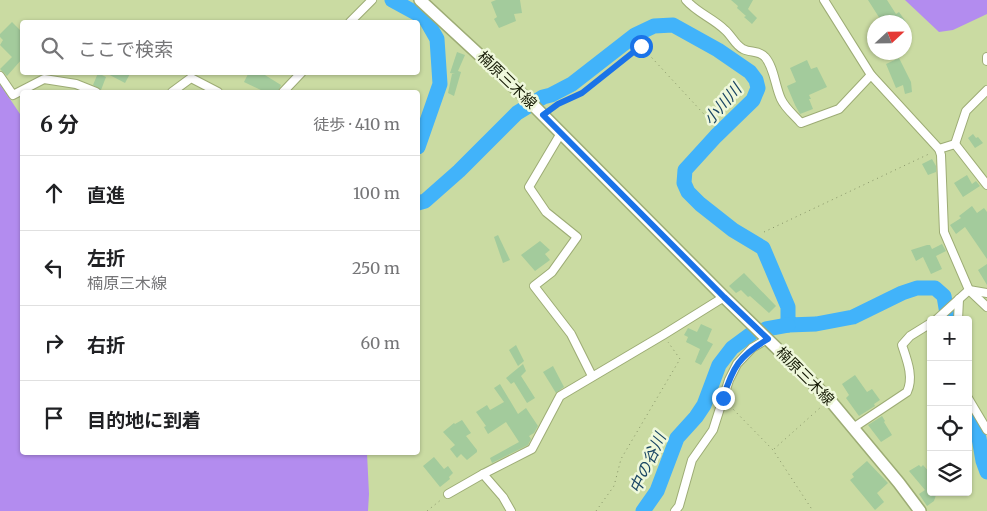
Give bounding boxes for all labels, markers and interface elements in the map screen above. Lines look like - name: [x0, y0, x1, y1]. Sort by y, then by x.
- north arrow: [867, 15, 912, 60]
- search box: [20, 20, 420, 75]
- icon: search: [38, 34, 66, 62]
- route start: [630, 35, 653, 58]
- text: ここで検索: [78, 37, 173, 61]
- street label: 楠原三木線: [474, 47, 541, 113]
- water label: 小川川: [699, 78, 747, 129]
- text: 6 分: [40, 111, 79, 138]
- text: 徒歩 · 410 m: [313, 114, 400, 134]
- icon: ahead: [40, 179, 68, 207]
- text: 直進: [87, 183, 125, 207]
- text: 100 m: [353, 183, 400, 203]
- text: 左折: [87, 246, 125, 270]
- icon: left: [40, 254, 68, 282]
- text: 250 m: [352, 258, 400, 278]
- text: 楠原三木線: [87, 273, 167, 293]
- map controls: [927, 316, 972, 496]
- button: +: [927, 316, 972, 361]
- icon: right: [40, 329, 68, 357]
- text: 右折: [87, 333, 125, 357]
- text: 60 m: [360, 333, 400, 353]
- street label: 楠原三木線: [772, 342, 839, 409]
- button: −: [927, 361, 972, 406]
- route end: [712, 387, 735, 410]
- icon: arrive: [40, 404, 68, 432]
- button: locate: [927, 406, 972, 451]
- text: 目的地に到着: [87, 408, 201, 432]
- water label: 中の谷川: [624, 428, 670, 496]
- button: layers: [927, 451, 972, 496]

